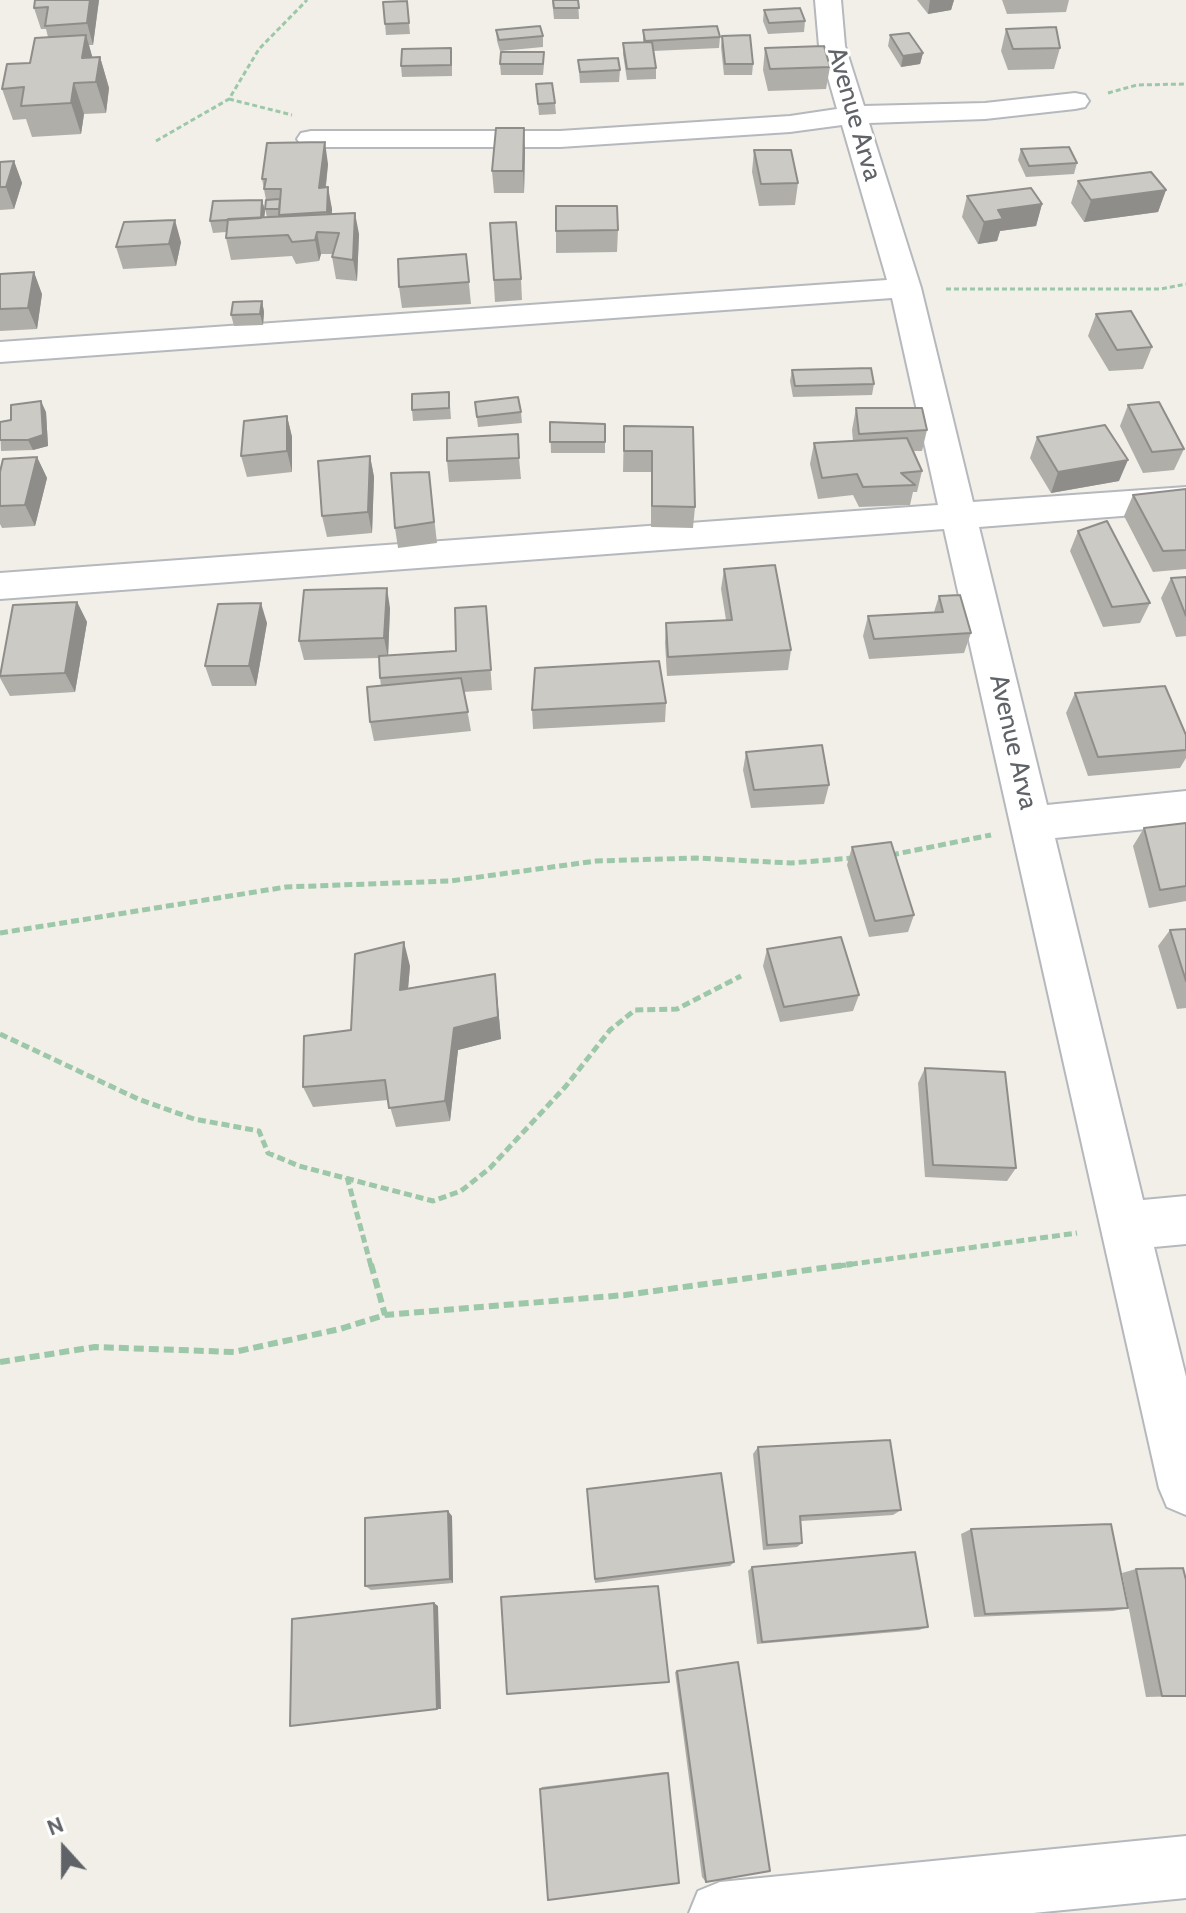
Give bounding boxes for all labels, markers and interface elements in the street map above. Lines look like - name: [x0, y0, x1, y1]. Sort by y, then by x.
- street label: Avenue Arva: [820, 44, 888, 184]
- street label: Avenue Arva: [982, 671, 1044, 813]
- north arrow: [24, 1809, 104, 1889]
- text: N: [43, 1811, 67, 1842]

